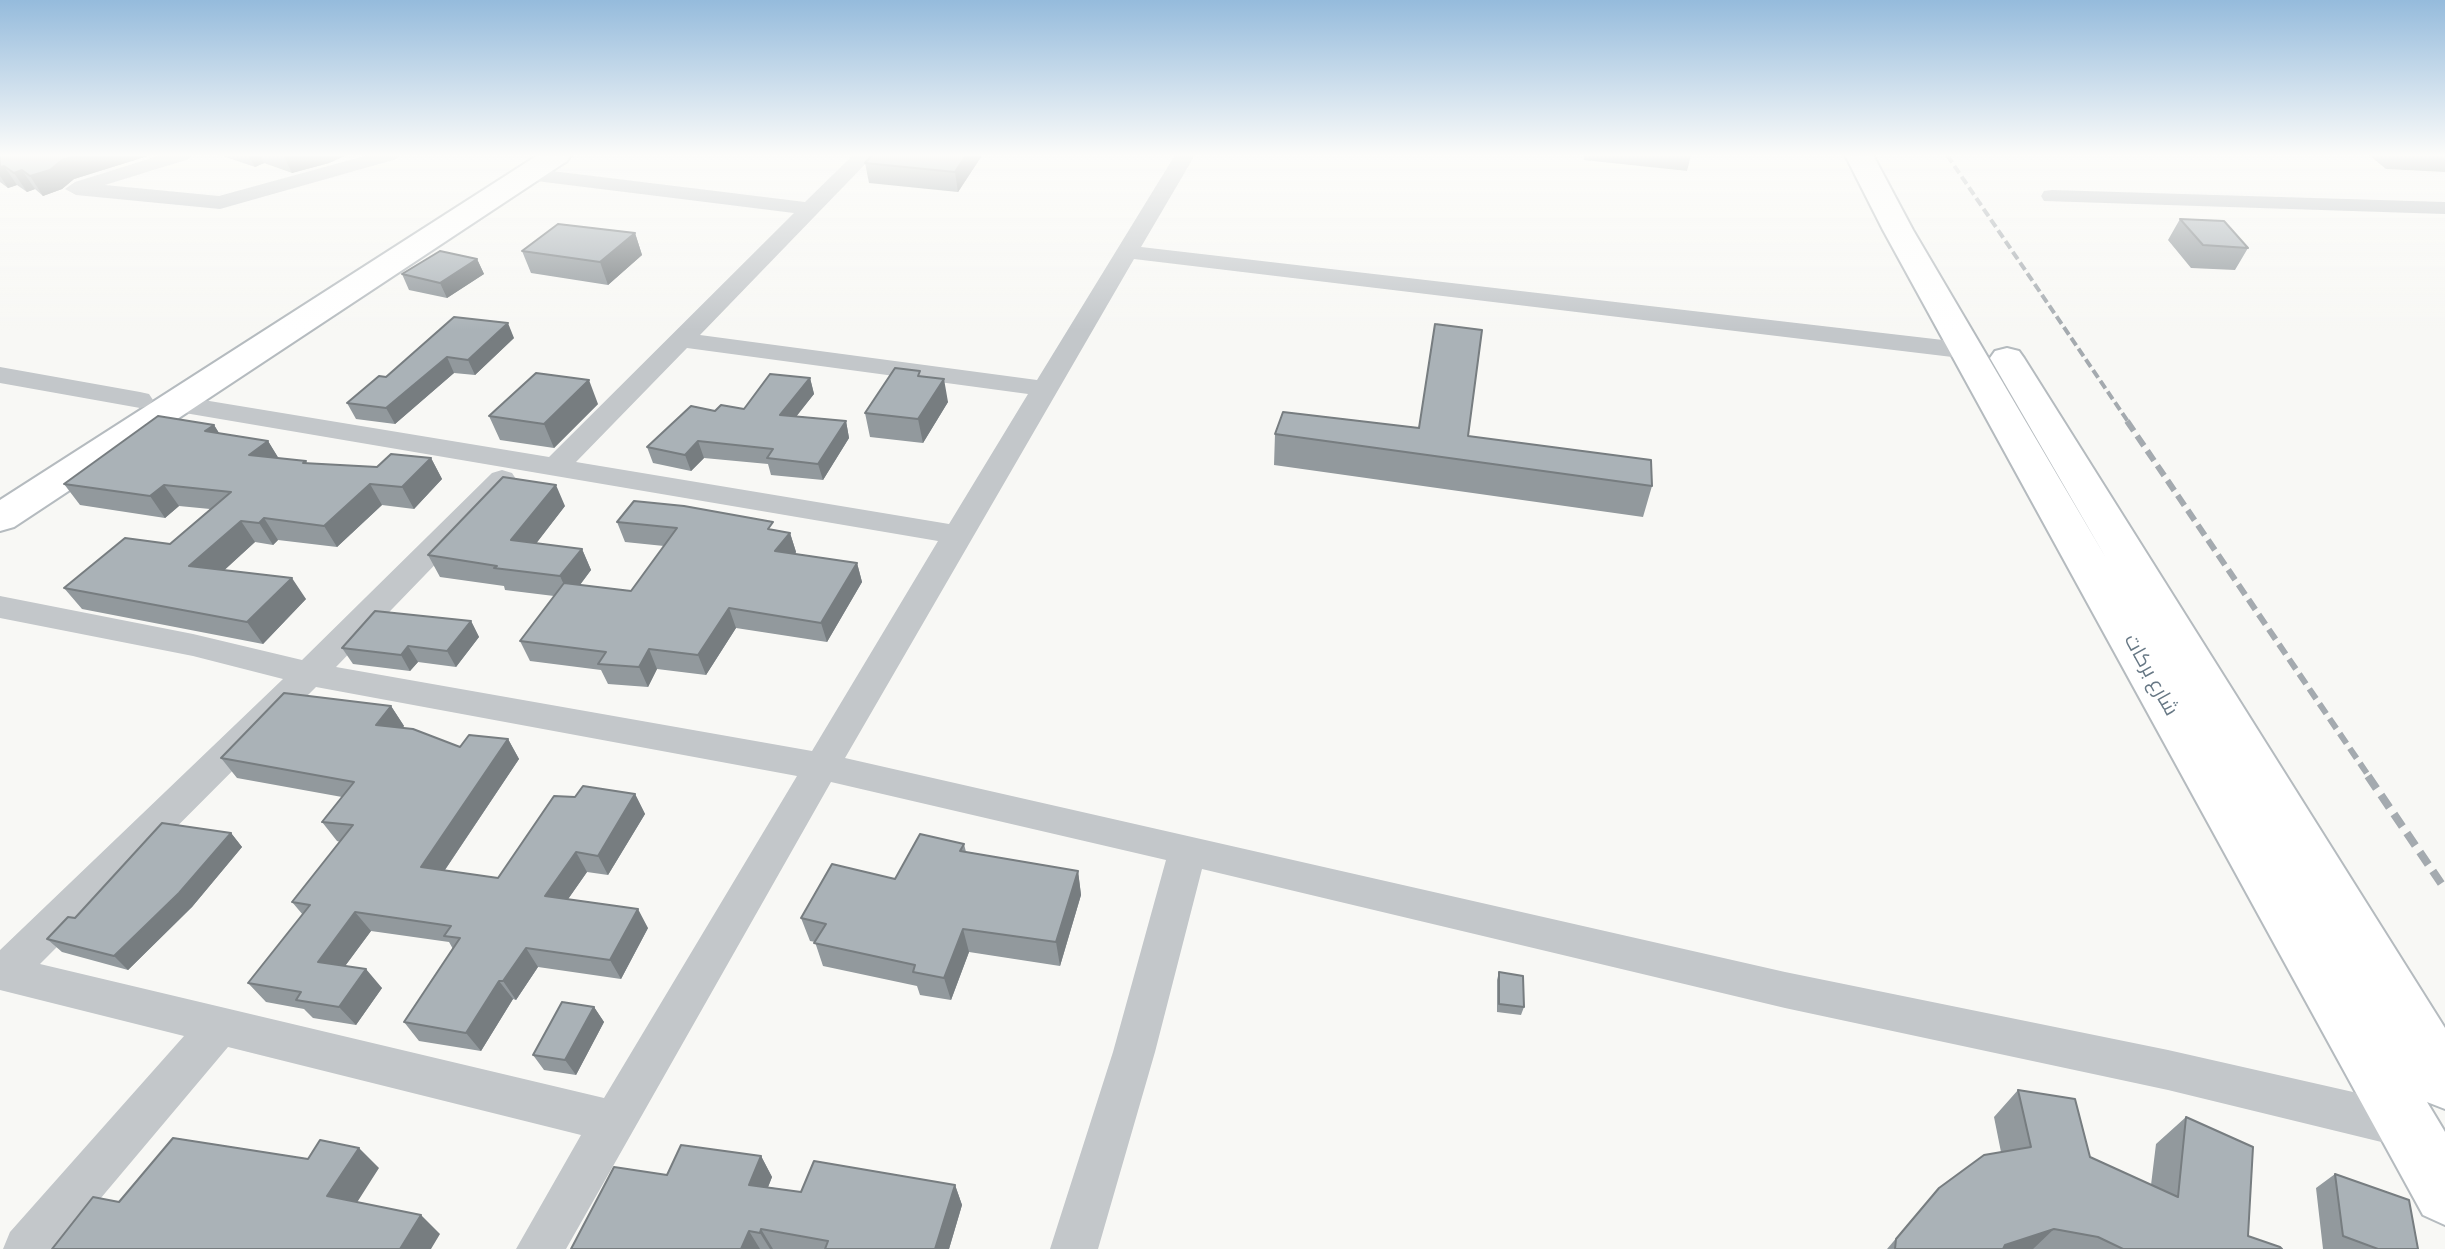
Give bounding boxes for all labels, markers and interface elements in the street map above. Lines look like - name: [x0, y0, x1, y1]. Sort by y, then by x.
- street label: شارع بركات: [2119, 630, 2183, 720]

